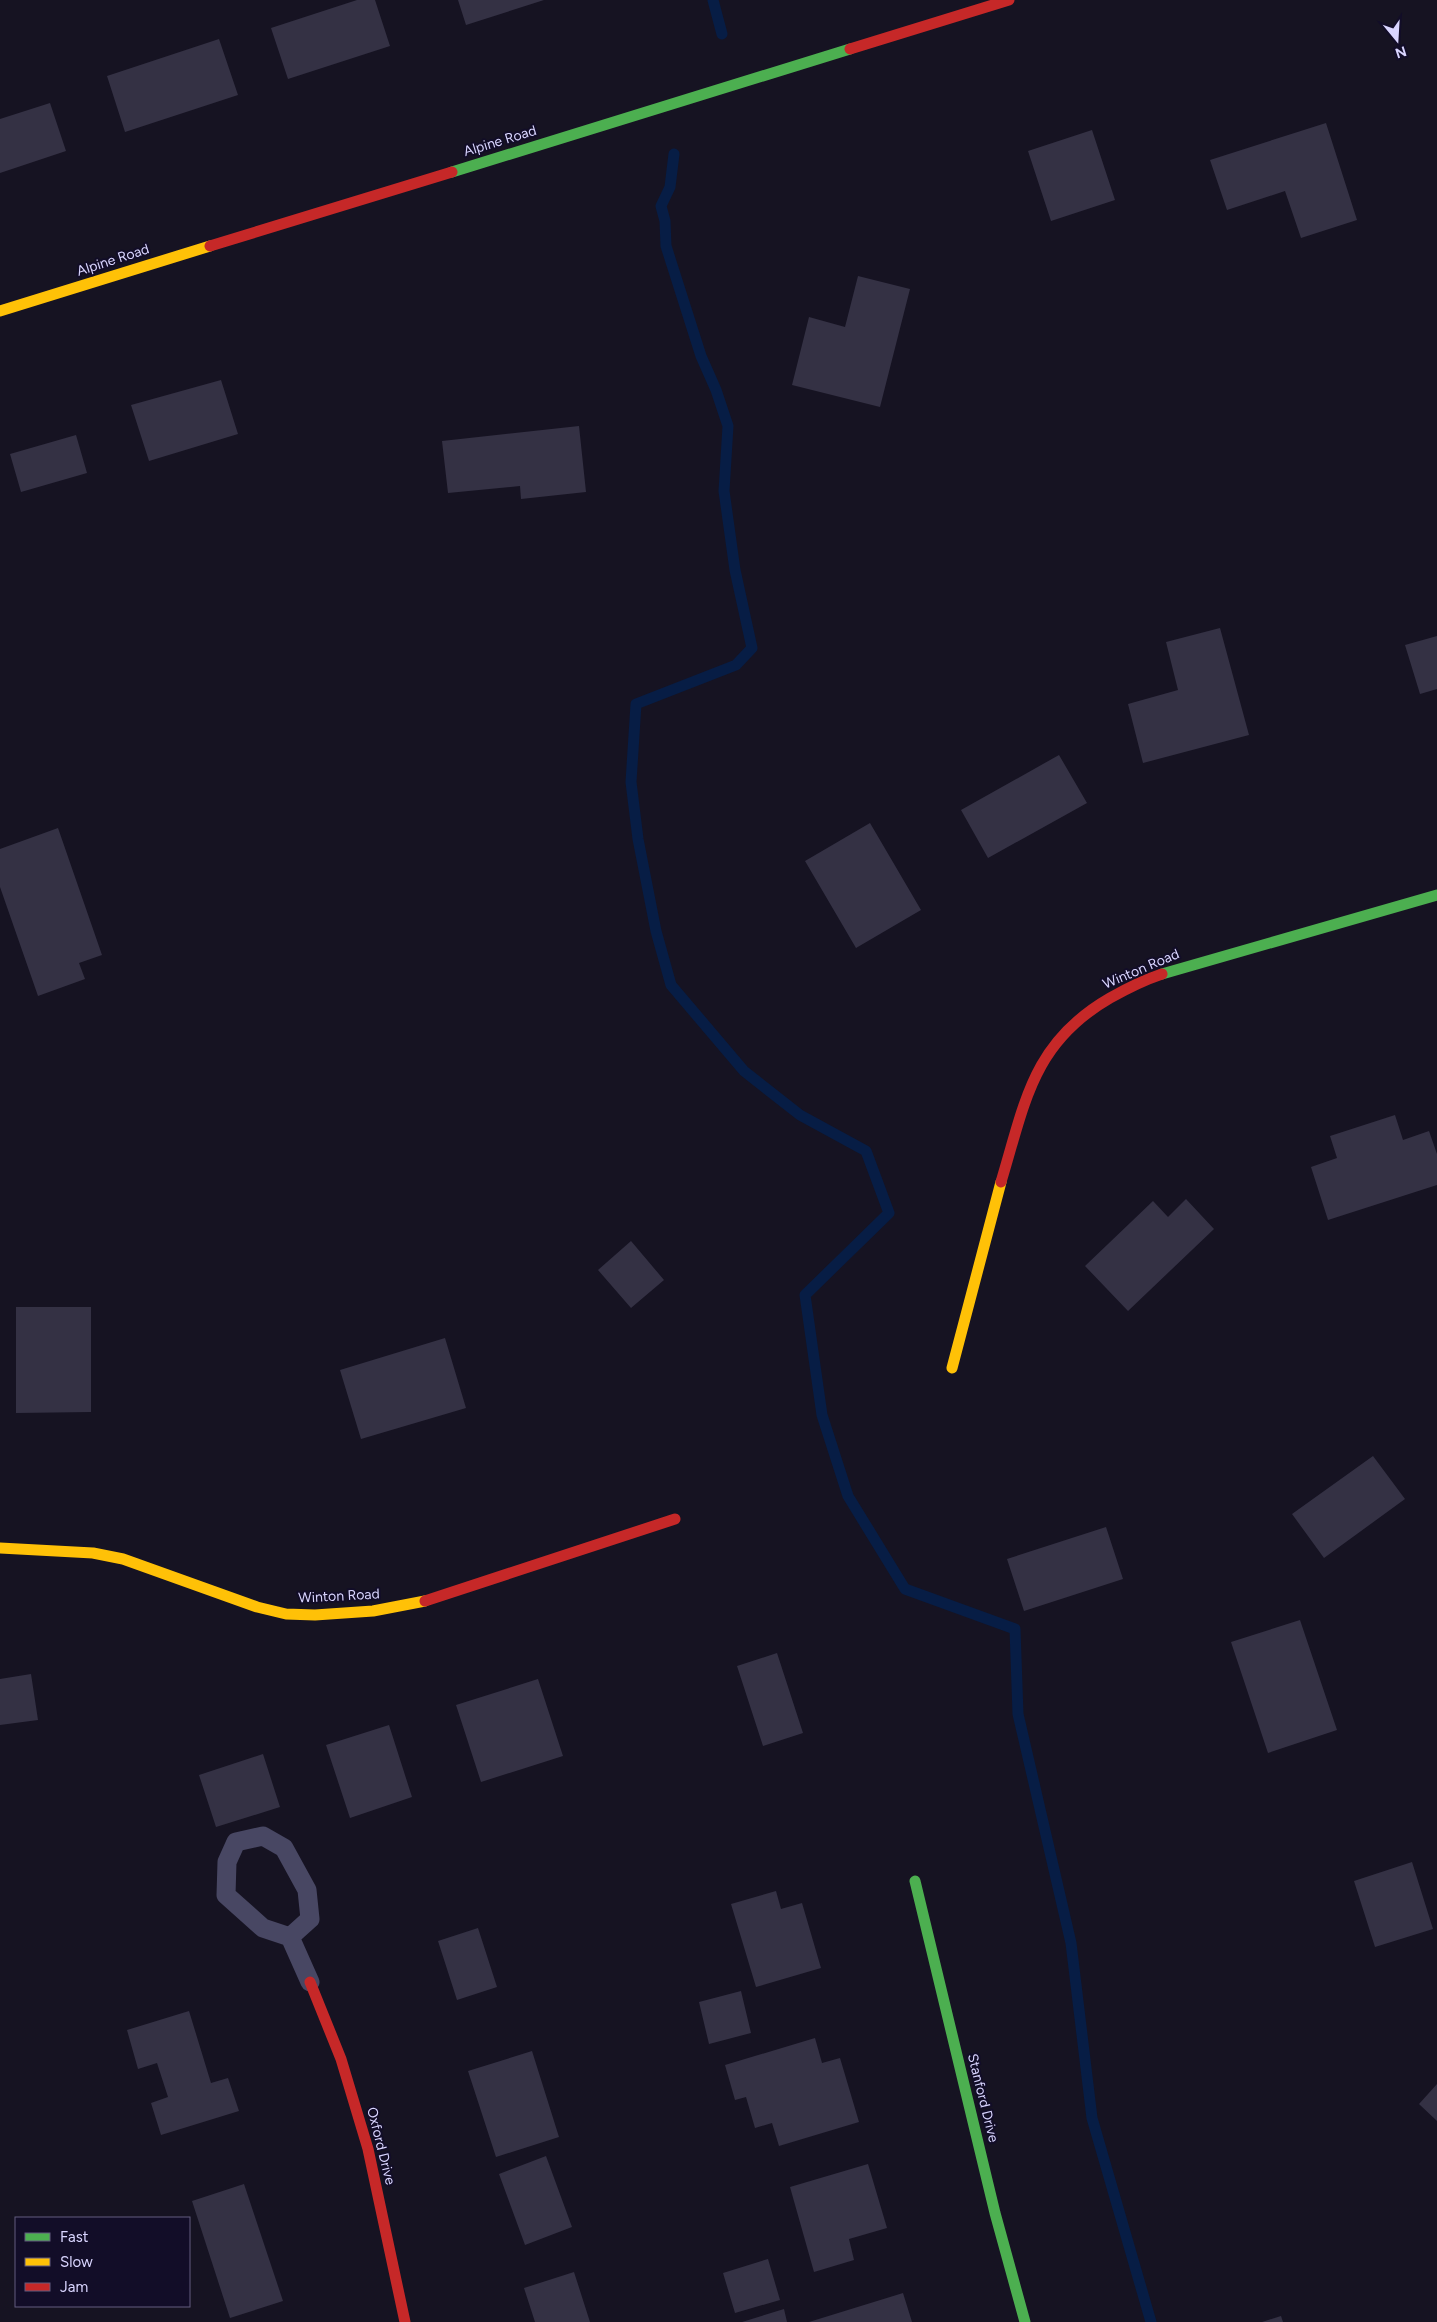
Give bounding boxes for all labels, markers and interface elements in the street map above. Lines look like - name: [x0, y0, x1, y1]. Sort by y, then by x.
- north arrow: [1372, 15, 1422, 65]
- text: N: [1393, 42, 1409, 62]
- street label: Alpine Road: [462, 122, 538, 160]
- street label: Alpine Road: [75, 240, 151, 280]
- street label: Winton Road: [1100, 945, 1182, 993]
- street label: Winton Road: [298, 1585, 380, 1607]
- street label: Stanford Drive: [964, 2052, 1002, 2144]
- street label: Oxford Drive: [363, 2105, 399, 2187]
- legend: [15, 2217, 190, 2307]
- text: Fast: [60, 2228, 89, 2246]
- text: Slow: [60, 2253, 93, 2271]
- text: Jam: [60, 2278, 88, 2296]

